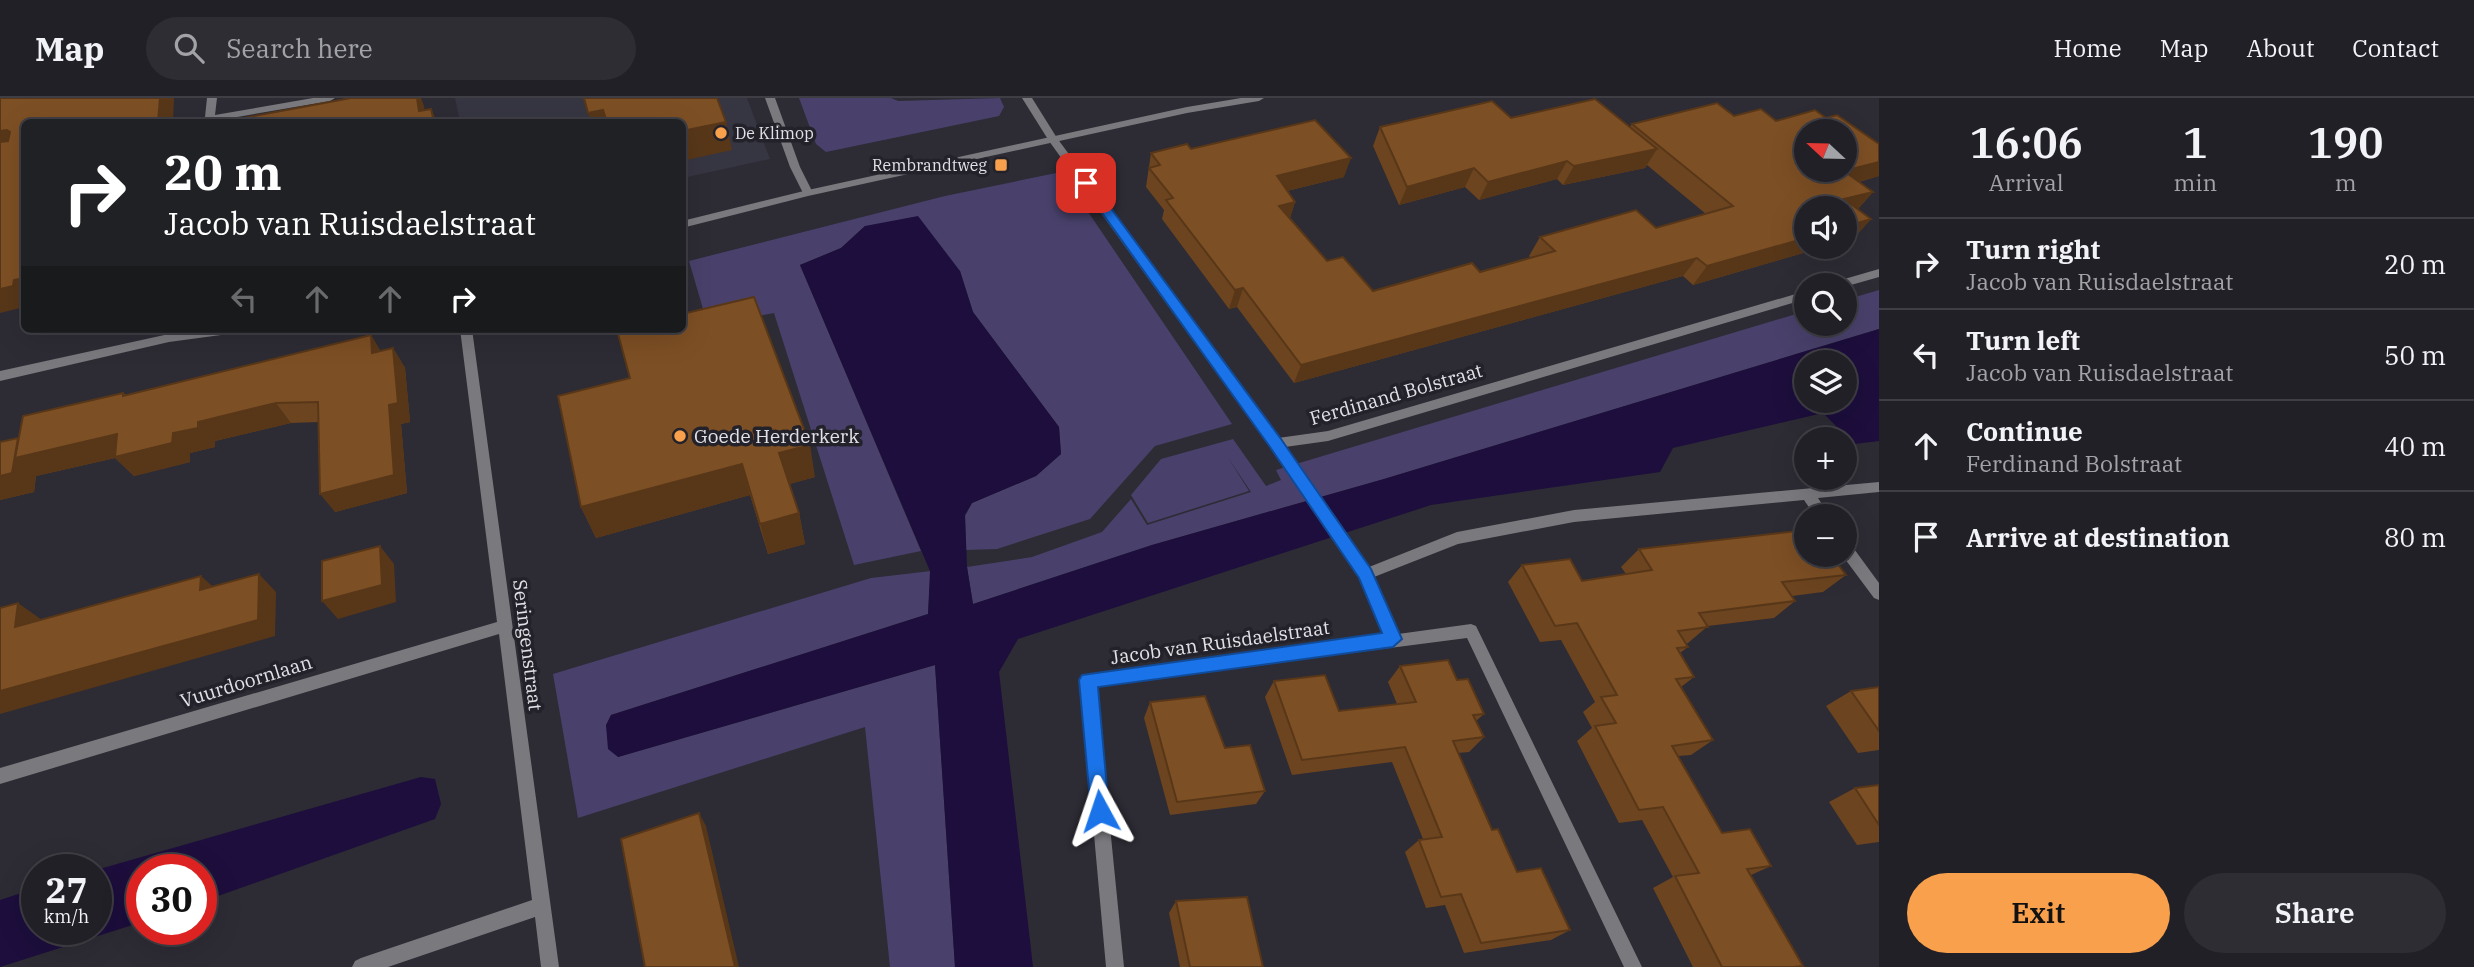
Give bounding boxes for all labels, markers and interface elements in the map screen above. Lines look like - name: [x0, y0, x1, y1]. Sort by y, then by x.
- search box: [146, 17, 636, 80]
- text: Map: [35, 27, 104, 70]
- icon: search: [170, 29, 208, 67]
- text: Search here: [226, 31, 373, 65]
- text: Home: [2054, 32, 2122, 64]
- text: Map: [2160, 32, 2208, 64]
- text: About: [2246, 32, 2314, 64]
- text: Contact: [2352, 32, 2439, 64]
- text: 16:06: [1970, 115, 2083, 170]
- text: 1: [2183, 115, 2208, 170]
- text: 190: [2308, 115, 2383, 170]
- north arrow: [1794, 119, 1857, 182]
- map controls: [1794, 119, 1857, 567]
- place label: De Klimop: [735, 123, 814, 143]
- marker: De Klimop: [713, 125, 729, 141]
- text: 20 m: [164, 140, 282, 203]
- icon: right: [49, 147, 140, 238]
- pin: [1056, 153, 1116, 213]
- place label: Rembrandtweg: [872, 155, 987, 175]
- marker: Rembrandtweg: [993, 157, 1009, 173]
- icon: arrive: [1067, 164, 1105, 202]
- text: Arrival: [1989, 167, 2064, 197]
- text: min: [2173, 167, 2217, 197]
- text: m: [2335, 167, 2357, 197]
- button: sound: [1794, 196, 1857, 259]
- text: Jacob van Ruisdaelstraat: [164, 202, 536, 244]
- text: Turn right: [1966, 232, 2100, 266]
- icon: right: [1907, 245, 1945, 283]
- text: 20 m: [2384, 247, 2446, 281]
- text: Jacob van Ruisdaelstraat: [1966, 266, 2233, 296]
- button: search: [1794, 273, 1857, 336]
- icon: left: [225, 280, 263, 318]
- icon: ahead: [298, 280, 336, 318]
- icon: ahead: [371, 280, 409, 318]
- icon: right: [444, 280, 482, 318]
- text: Turn left: [1966, 323, 2080, 357]
- icon: left: [1907, 336, 1945, 374]
- text: 50 m: [2384, 338, 2446, 372]
- button: layers: [1794, 350, 1857, 413]
- text: Jacob van Ruisdaelstraat: [1966, 357, 2233, 387]
- street label: Ferdinand Bolstraat: [1307, 358, 1485, 430]
- text: Continue: [1966, 414, 2083, 448]
- place label: Goede Herderkerk: [694, 424, 859, 448]
- button: +: [1794, 427, 1857, 490]
- icon: ahead: [1907, 427, 1945, 465]
- marker: Goede Herderkerk: [672, 428, 688, 444]
- text: 40 m: [2384, 429, 2446, 463]
- text: Ferdinand Bolstraat: [1966, 448, 2182, 478]
- button: −: [1794, 504, 1857, 567]
- icon: arrive: [1907, 518, 1945, 556]
- text: Arrive at destination: [1966, 520, 2230, 554]
- text: 80 m: [2384, 520, 2446, 554]
- street label: Seringenstraat: [508, 578, 548, 712]
- street label: Jacob van Ruisdaelstraat: [1109, 615, 1331, 669]
- street label: Vuurdoornlaan: [177, 650, 315, 712]
- position arrow: [1063, 774, 1137, 848]
- speed limit sign: 30: [126, 854, 217, 945]
- text: 27: [45, 867, 88, 913]
- button: Exit: [1907, 873, 2170, 953]
- button: Share: [2184, 873, 2446, 953]
- text: km/h: [44, 905, 89, 928]

